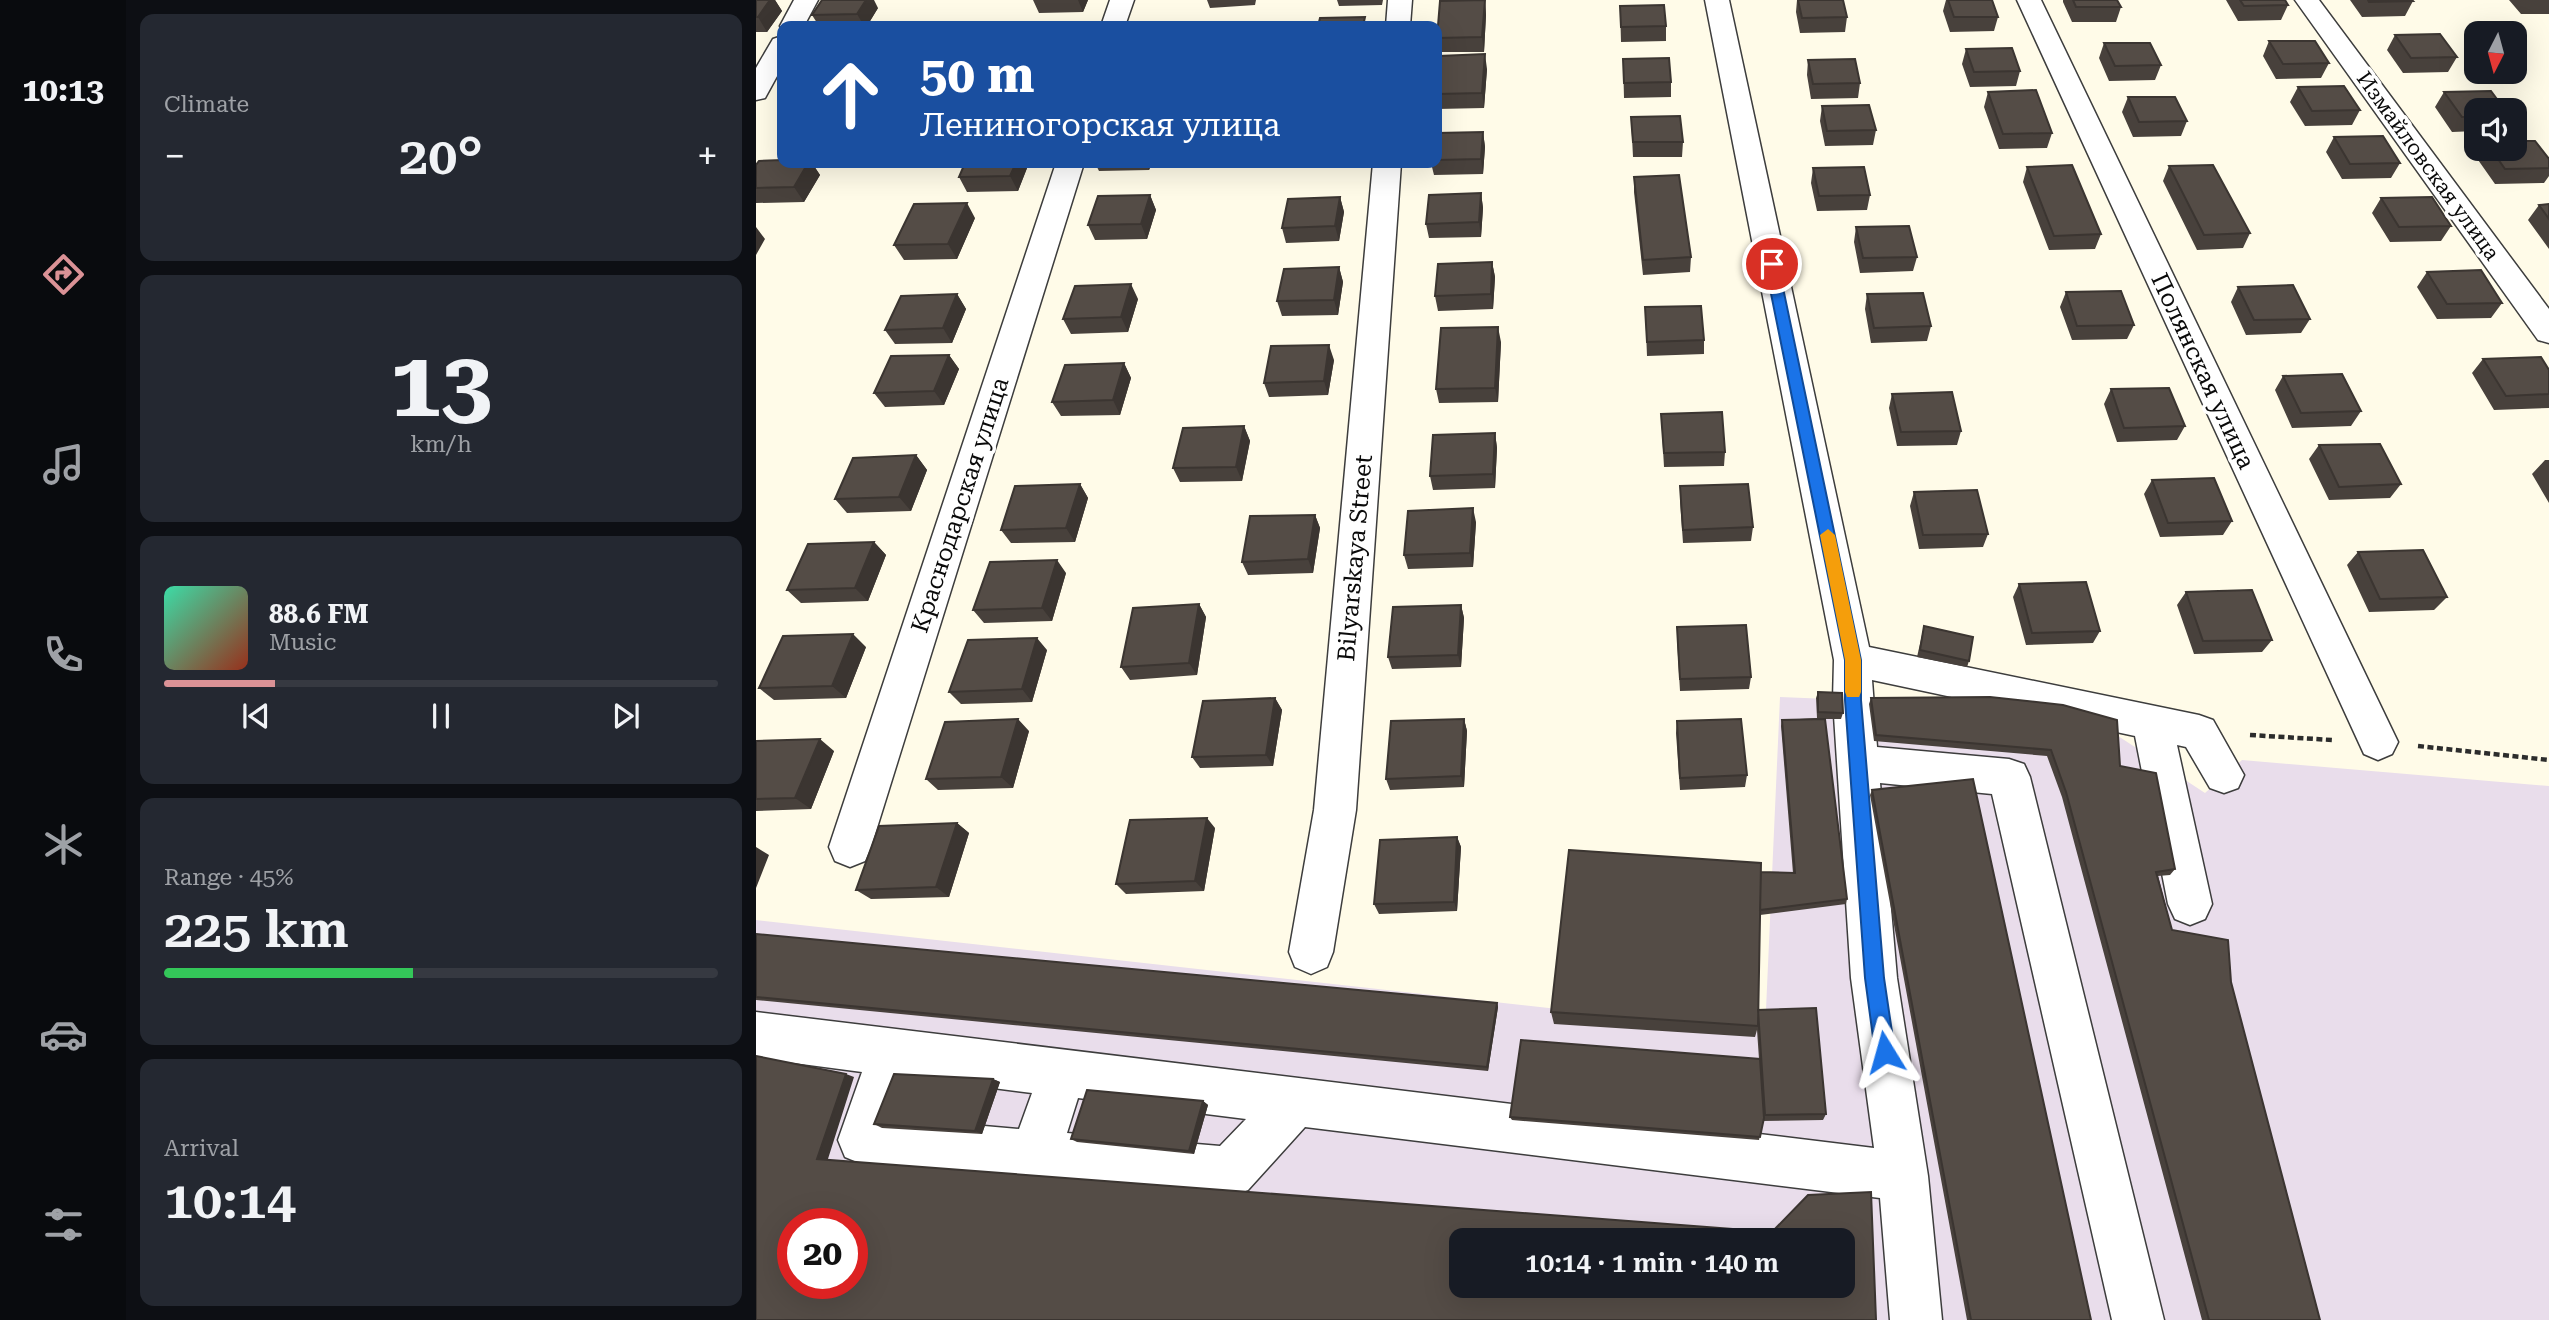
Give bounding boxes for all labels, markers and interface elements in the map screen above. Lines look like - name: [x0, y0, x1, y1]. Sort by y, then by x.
- north arrow: [2464, 21, 2527, 84]
- map controls: [2464, 21, 2527, 161]
- text: 50 m: [920, 47, 1035, 104]
- icon: ahead: [805, 49, 896, 140]
- street label: Измайловская улица: [2352, 67, 2505, 265]
- text: 10:13: [22, 71, 104, 109]
- text: Climate: [164, 91, 249, 118]
- button: sound: [2464, 98, 2527, 161]
- text: Лениногорская улица: [920, 106, 1280, 144]
- text: 20°: [399, 126, 483, 187]
- text: −: [164, 134, 185, 178]
- text: +: [697, 134, 718, 178]
- pin: [1742, 234, 1802, 294]
- icon: arrive: [1753, 245, 1791, 283]
- icon: directions: [39, 250, 88, 299]
- street label: Полянская улица: [2145, 269, 2261, 473]
- text: 13: [390, 332, 492, 438]
- street label: Краснодарская улица: [905, 374, 1015, 636]
- text: km/h: [410, 431, 472, 458]
- icon: music: [39, 440, 88, 489]
- street label: Bilyarskaya Street: [1332, 453, 1378, 663]
- text: 88.6 FM: [269, 599, 369, 629]
- text: Music: [269, 629, 336, 656]
- icon: phone: [39, 630, 88, 679]
- icon: previous: [237, 697, 275, 735]
- icon: pause: [422, 697, 460, 735]
- icon: next: [607, 697, 645, 735]
- icon: climate: [39, 820, 88, 869]
- text: Range · 45%: [164, 864, 293, 891]
- text: 225 km: [164, 899, 349, 960]
- icon: car: [39, 1010, 88, 1059]
- position arrow: [1848, 1015, 1922, 1089]
- text: Arrival: [164, 1135, 239, 1162]
- text: 10:14: [164, 1170, 296, 1231]
- icon: filters: [39, 1200, 88, 1249]
- speed limit sign: 20: [777, 1208, 868, 1299]
- text: 10:14 · 1 min · 140 m: [1525, 1248, 1779, 1278]

